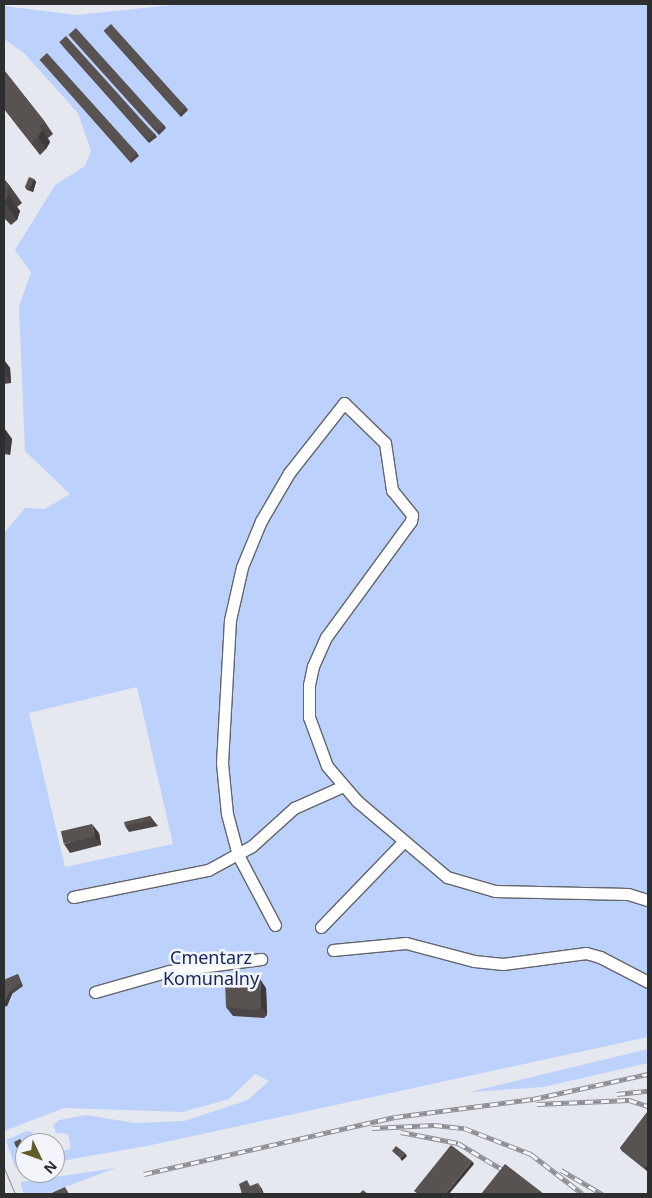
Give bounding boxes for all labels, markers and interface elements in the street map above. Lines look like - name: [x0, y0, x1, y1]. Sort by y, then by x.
- park label: Cmentarz Komunalny: [163, 947, 259, 990]
- north arrow: [15, 1133, 65, 1183]
- text: N: [40, 1157, 62, 1178]

